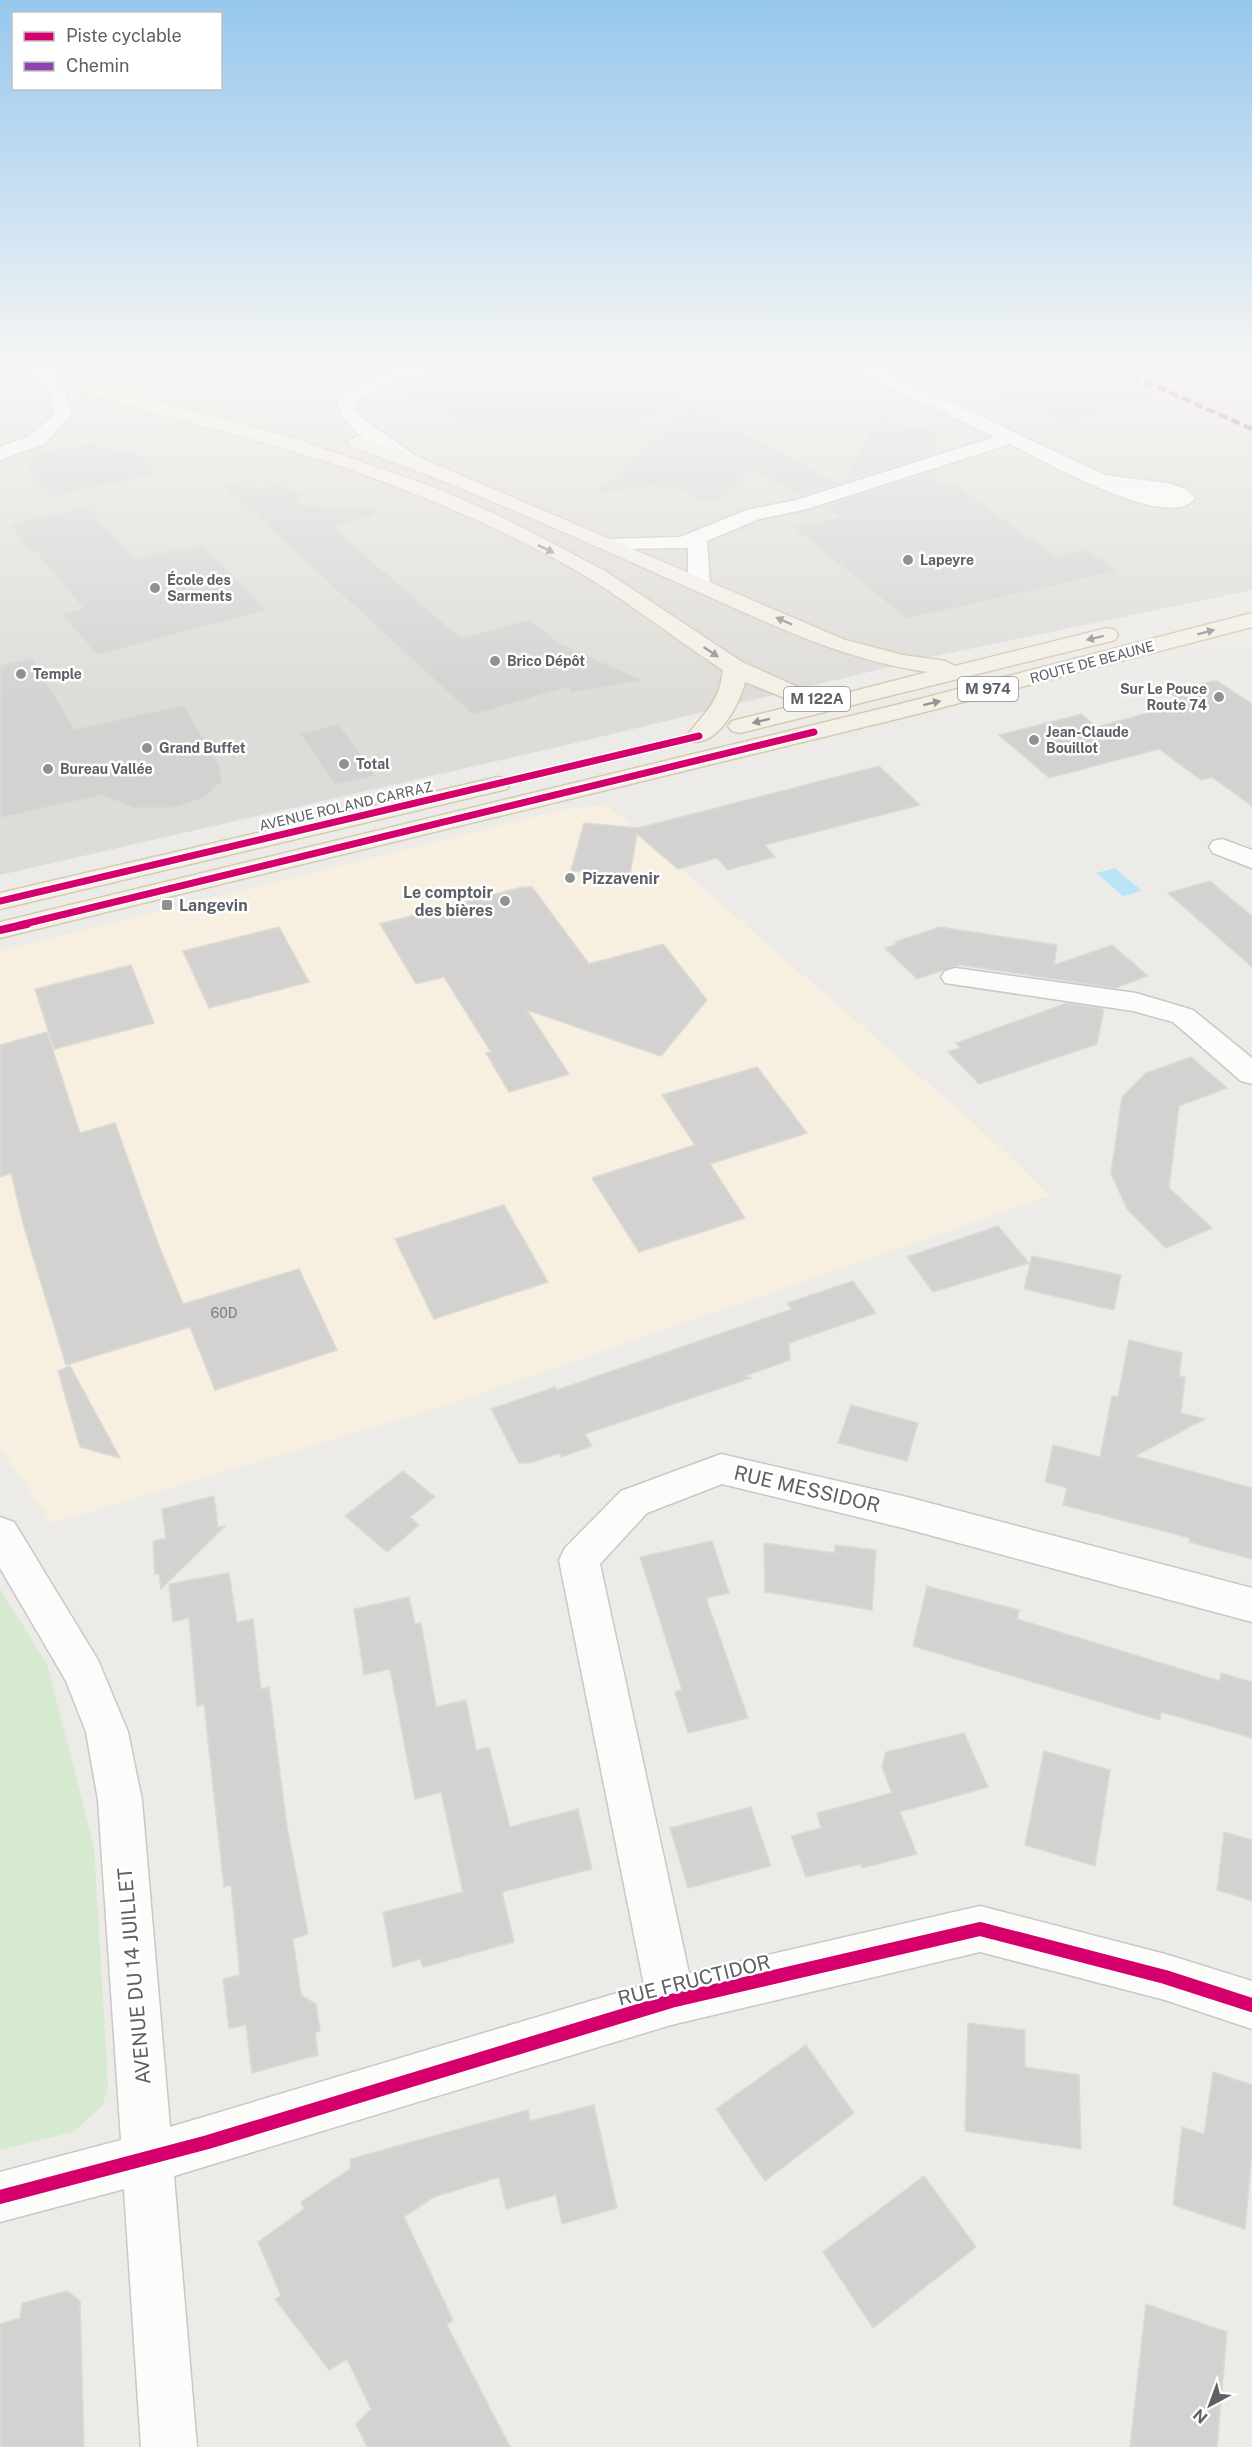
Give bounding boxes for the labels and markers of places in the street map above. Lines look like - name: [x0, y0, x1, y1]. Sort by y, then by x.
- place label: Lapeyre: [920, 552, 974, 568]
- marker: Lapeyre: [901, 553, 915, 567]
- place label: École des Sarments: [167, 571, 232, 604]
- marker: École des Sarments: [148, 581, 162, 595]
- place label: Brico Dépôt: [507, 653, 585, 669]
- marker: Brico Dépôt: [488, 654, 502, 668]
- place label: Temple: [33, 666, 82, 682]
- marker: Temple: [14, 667, 28, 681]
- place label: Sur Le Pouce Route 74: [1120, 681, 1207, 713]
- marker: Sur Le Pouce Route 74: [1212, 690, 1226, 704]
- place label: Jean-Claude Bouillot: [1046, 724, 1129, 756]
- marker: Jean-Claude Bouillot: [1027, 733, 1041, 747]
- place label: Grand Buffet: [159, 740, 246, 756]
- marker: Grand Buffet: [140, 741, 154, 755]
- place label: Total: [356, 756, 390, 772]
- marker: Total: [337, 757, 351, 771]
- place label: Bureau Vallée: [60, 761, 153, 777]
- marker: Bureau Vallée: [41, 762, 55, 776]
- place label: Pizzavenir: [582, 869, 660, 888]
- marker: Pizzavenir: [563, 871, 577, 885]
- place label: Le comptoir des bières: [403, 883, 493, 920]
- marker: Le comptoir des bières: [498, 894, 512, 908]
- place label: Langevin: [179, 896, 248, 915]
- marker: Langevin: [160, 898, 174, 912]

